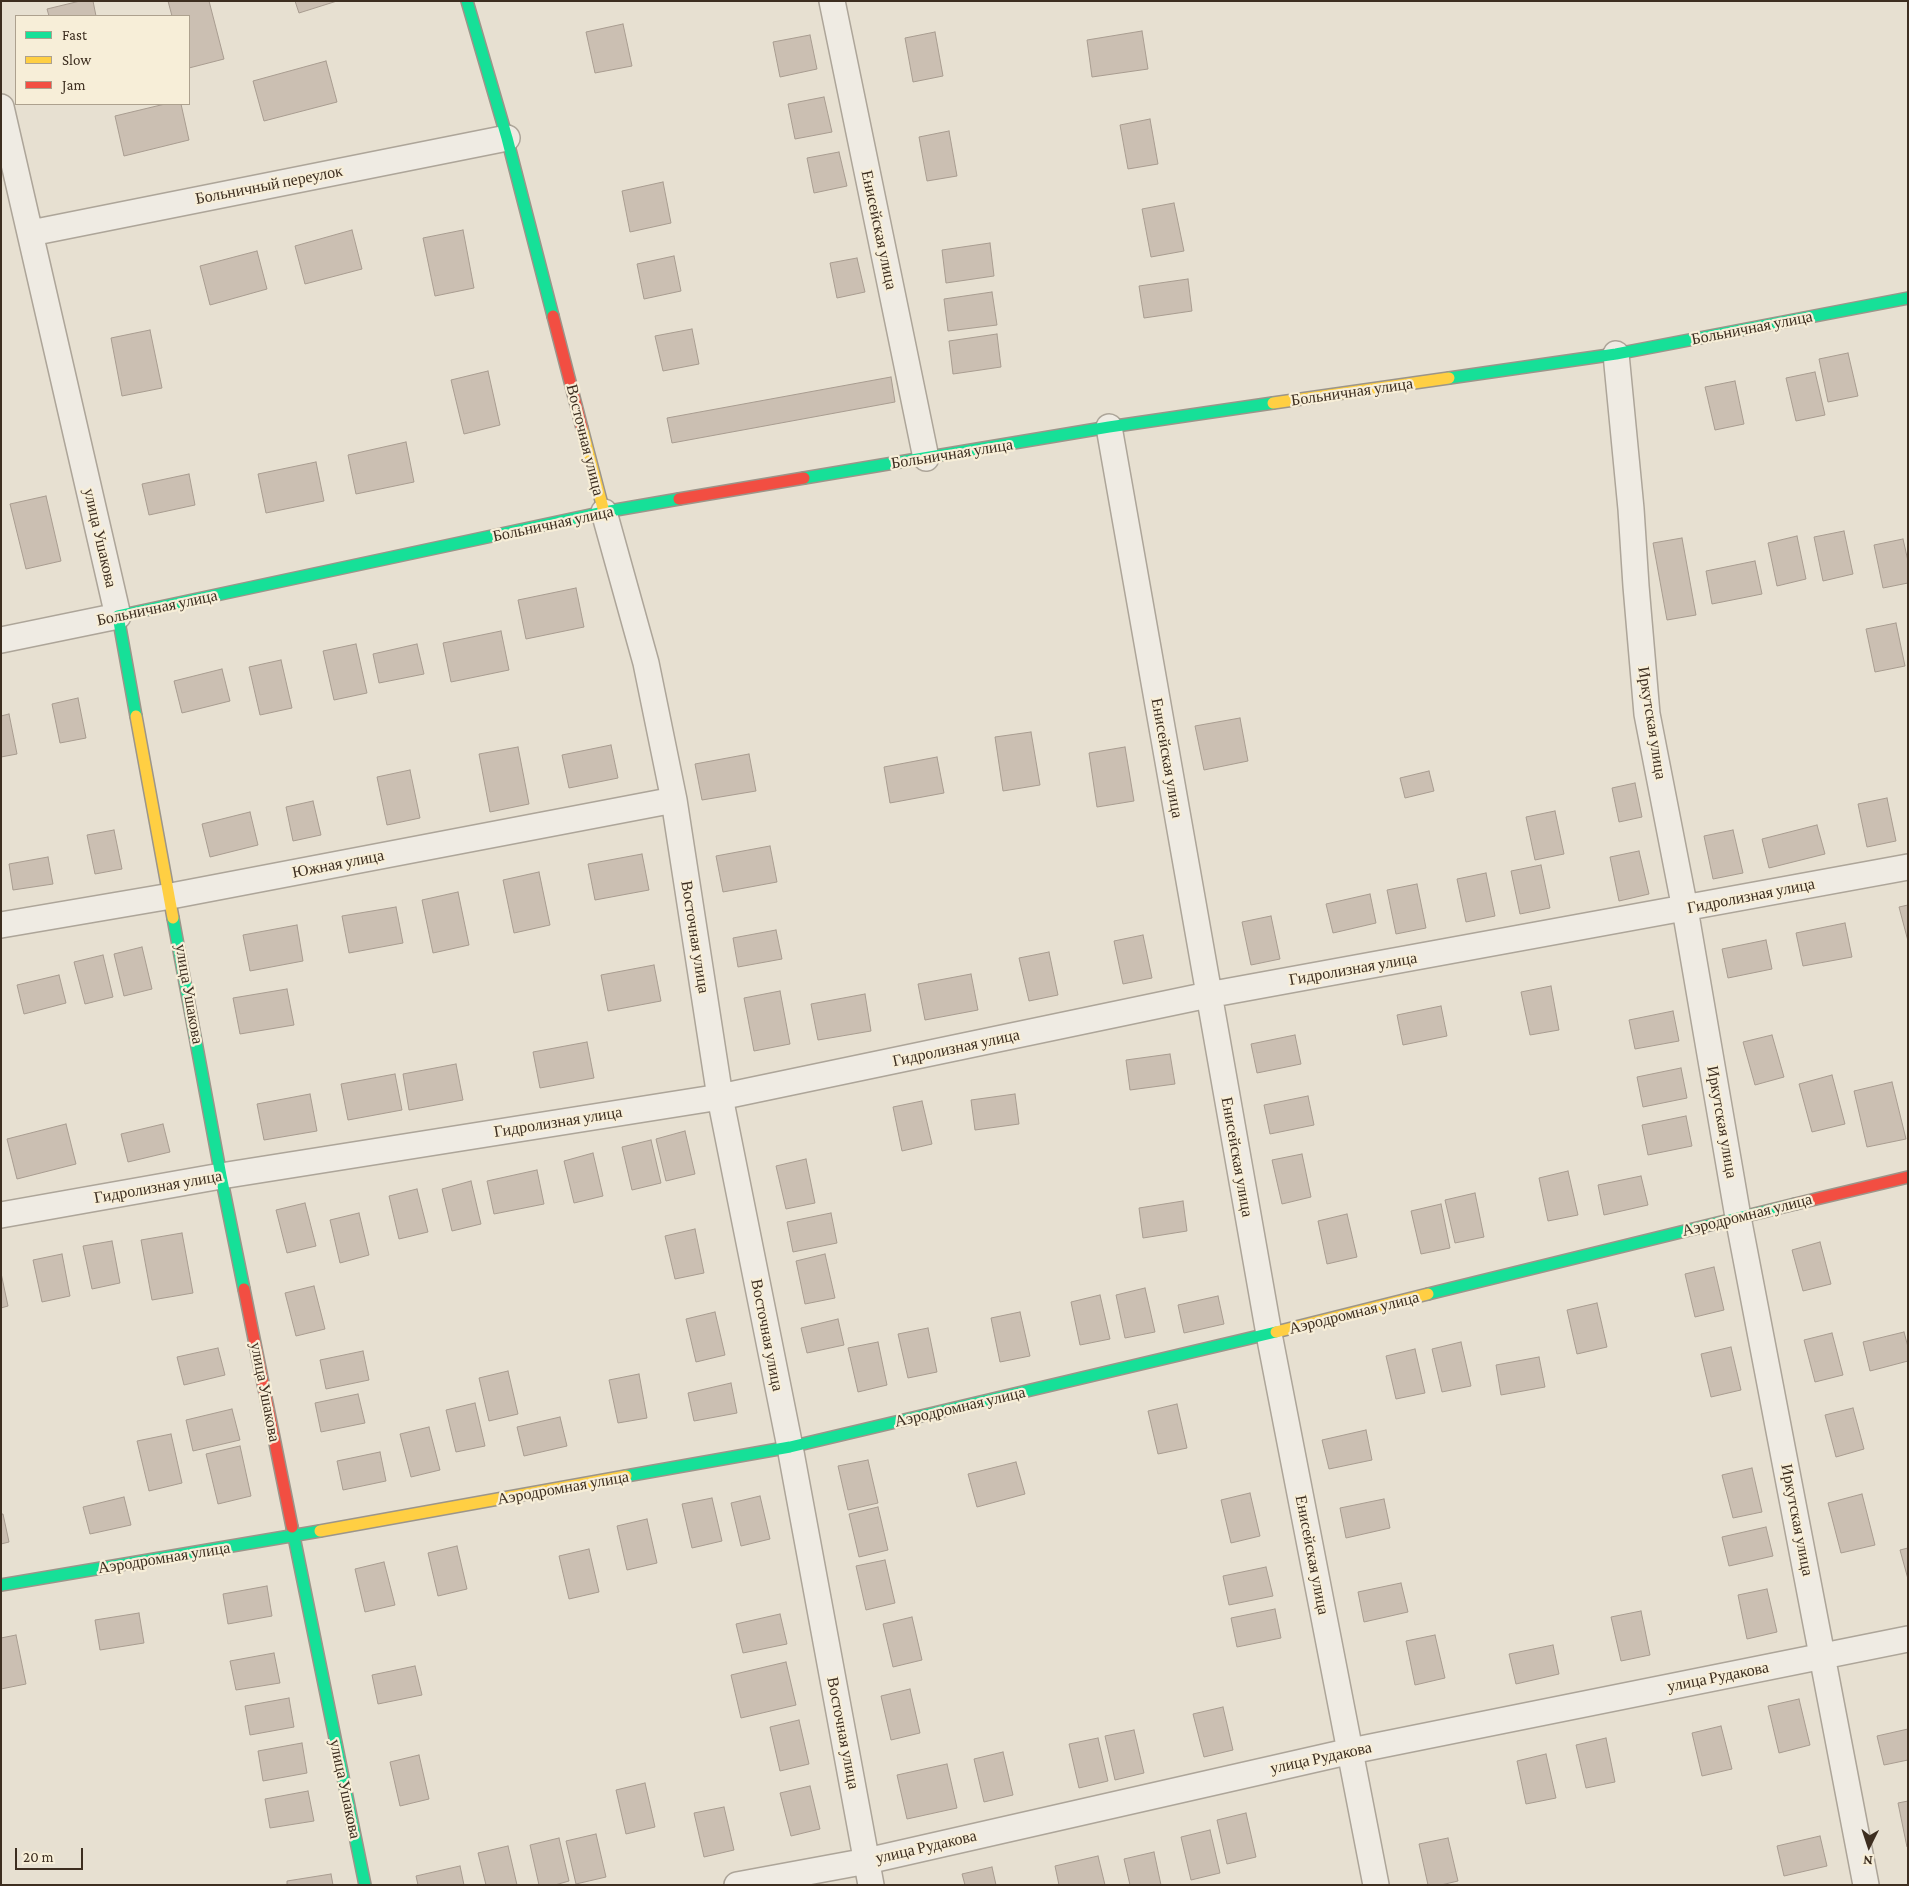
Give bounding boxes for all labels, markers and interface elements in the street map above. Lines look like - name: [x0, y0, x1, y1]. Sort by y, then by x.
- legend: [15, 15, 190, 105]
- text: Fast: [62, 27, 87, 43]
- text: Slow: [62, 52, 91, 68]
- text: Jam: [62, 77, 85, 93]
- street label: Больничный переулок: [194, 161, 344, 209]
- street label: Енисейская улица: [857, 169, 901, 291]
- street label: Больничная улица: [1690, 307, 1814, 349]
- street label: Больничная улица: [1290, 374, 1414, 410]
- street label: Восточная улица: [562, 382, 608, 498]
- street label: Больничная улица: [890, 435, 1014, 473]
- street label: улица Ушакова: [79, 487, 121, 589]
- street label: Больничная улица: [491, 502, 615, 546]
- street label: Больничная улица: [95, 586, 219, 630]
- street label: Иркутская улица: [1634, 665, 1670, 781]
- street label: Енисейская улица: [1147, 697, 1187, 819]
- street label: Южная улица: [290, 846, 386, 882]
- street label: Гидролизная улица: [1686, 874, 1816, 918]
- street label: Восточная улица: [677, 879, 713, 995]
- street label: улица Ушакова: [171, 942, 207, 1046]
- street label: Гидролизная улица: [1288, 948, 1418, 990]
- street label: Гидролизная улица: [891, 1025, 1021, 1071]
- street label: Иркутская улица: [1703, 1064, 1741, 1180]
- street label: Енисейская улица: [1217, 1096, 1257, 1218]
- street label: Гидролизная улица: [493, 1102, 623, 1142]
- street label: Гидролизная улица: [93, 1166, 223, 1208]
- street label: Аэродромная улица: [1680, 1190, 1814, 1240]
- street label: Восточная улица: [747, 1277, 787, 1393]
- street label: Аэродромная улица: [1287, 1288, 1421, 1338]
- street label: улица Ушакова: [246, 1340, 284, 1444]
- street label: Аэродромная улица: [893, 1383, 1027, 1431]
- street label: Иркутская улица: [1777, 1462, 1817, 1578]
- street label: Аэродромная улица: [496, 1467, 630, 1509]
- street label: Енисейская улица: [1291, 1494, 1333, 1616]
- street label: Аэродромная улица: [97, 1538, 231, 1578]
- street label: улица Рудакова: [1666, 1658, 1770, 1696]
- street label: Восточная улица: [823, 1675, 863, 1791]
- street label: улица Ушакова: [325, 1737, 365, 1841]
- street label: улица Рудакова: [1269, 1738, 1373, 1778]
- north arrow: [1844, 1821, 1894, 1871]
- street label: улица Рудакова: [874, 1826, 978, 1868]
- scale bar: [18, 1838, 85, 1870]
- text: 20 m: [23, 1849, 54, 1865]
- text: N: [1863, 1853, 1873, 1869]

